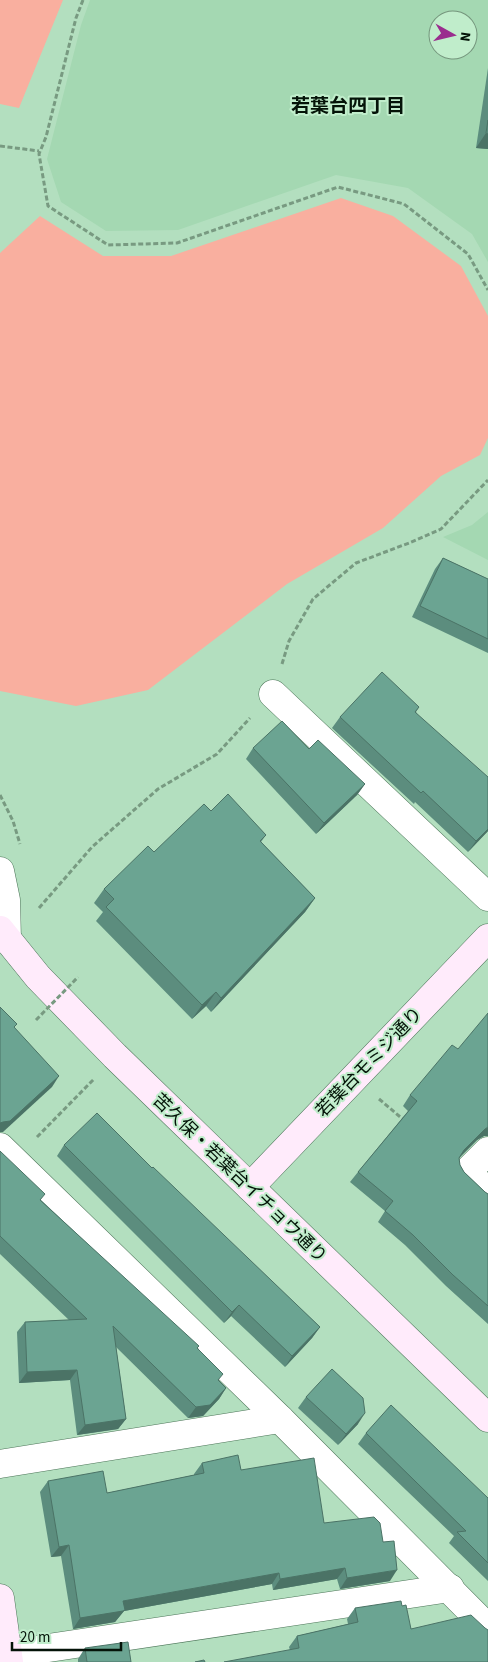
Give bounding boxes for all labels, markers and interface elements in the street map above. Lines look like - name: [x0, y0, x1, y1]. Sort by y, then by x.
- north arrow: [428, 10, 478, 60]
- text: N: [454, 31, 475, 43]
- district label: 若葉台四丁目: [291, 93, 405, 120]
- street label: 若葉台モミジ通り: [310, 1002, 428, 1123]
- street label: 苦久保・若葉台イチョウ通り: [147, 1088, 332, 1269]
- scale bar: [12, 1620, 121, 1652]
- text: 20 m: [20, 1627, 50, 1648]

